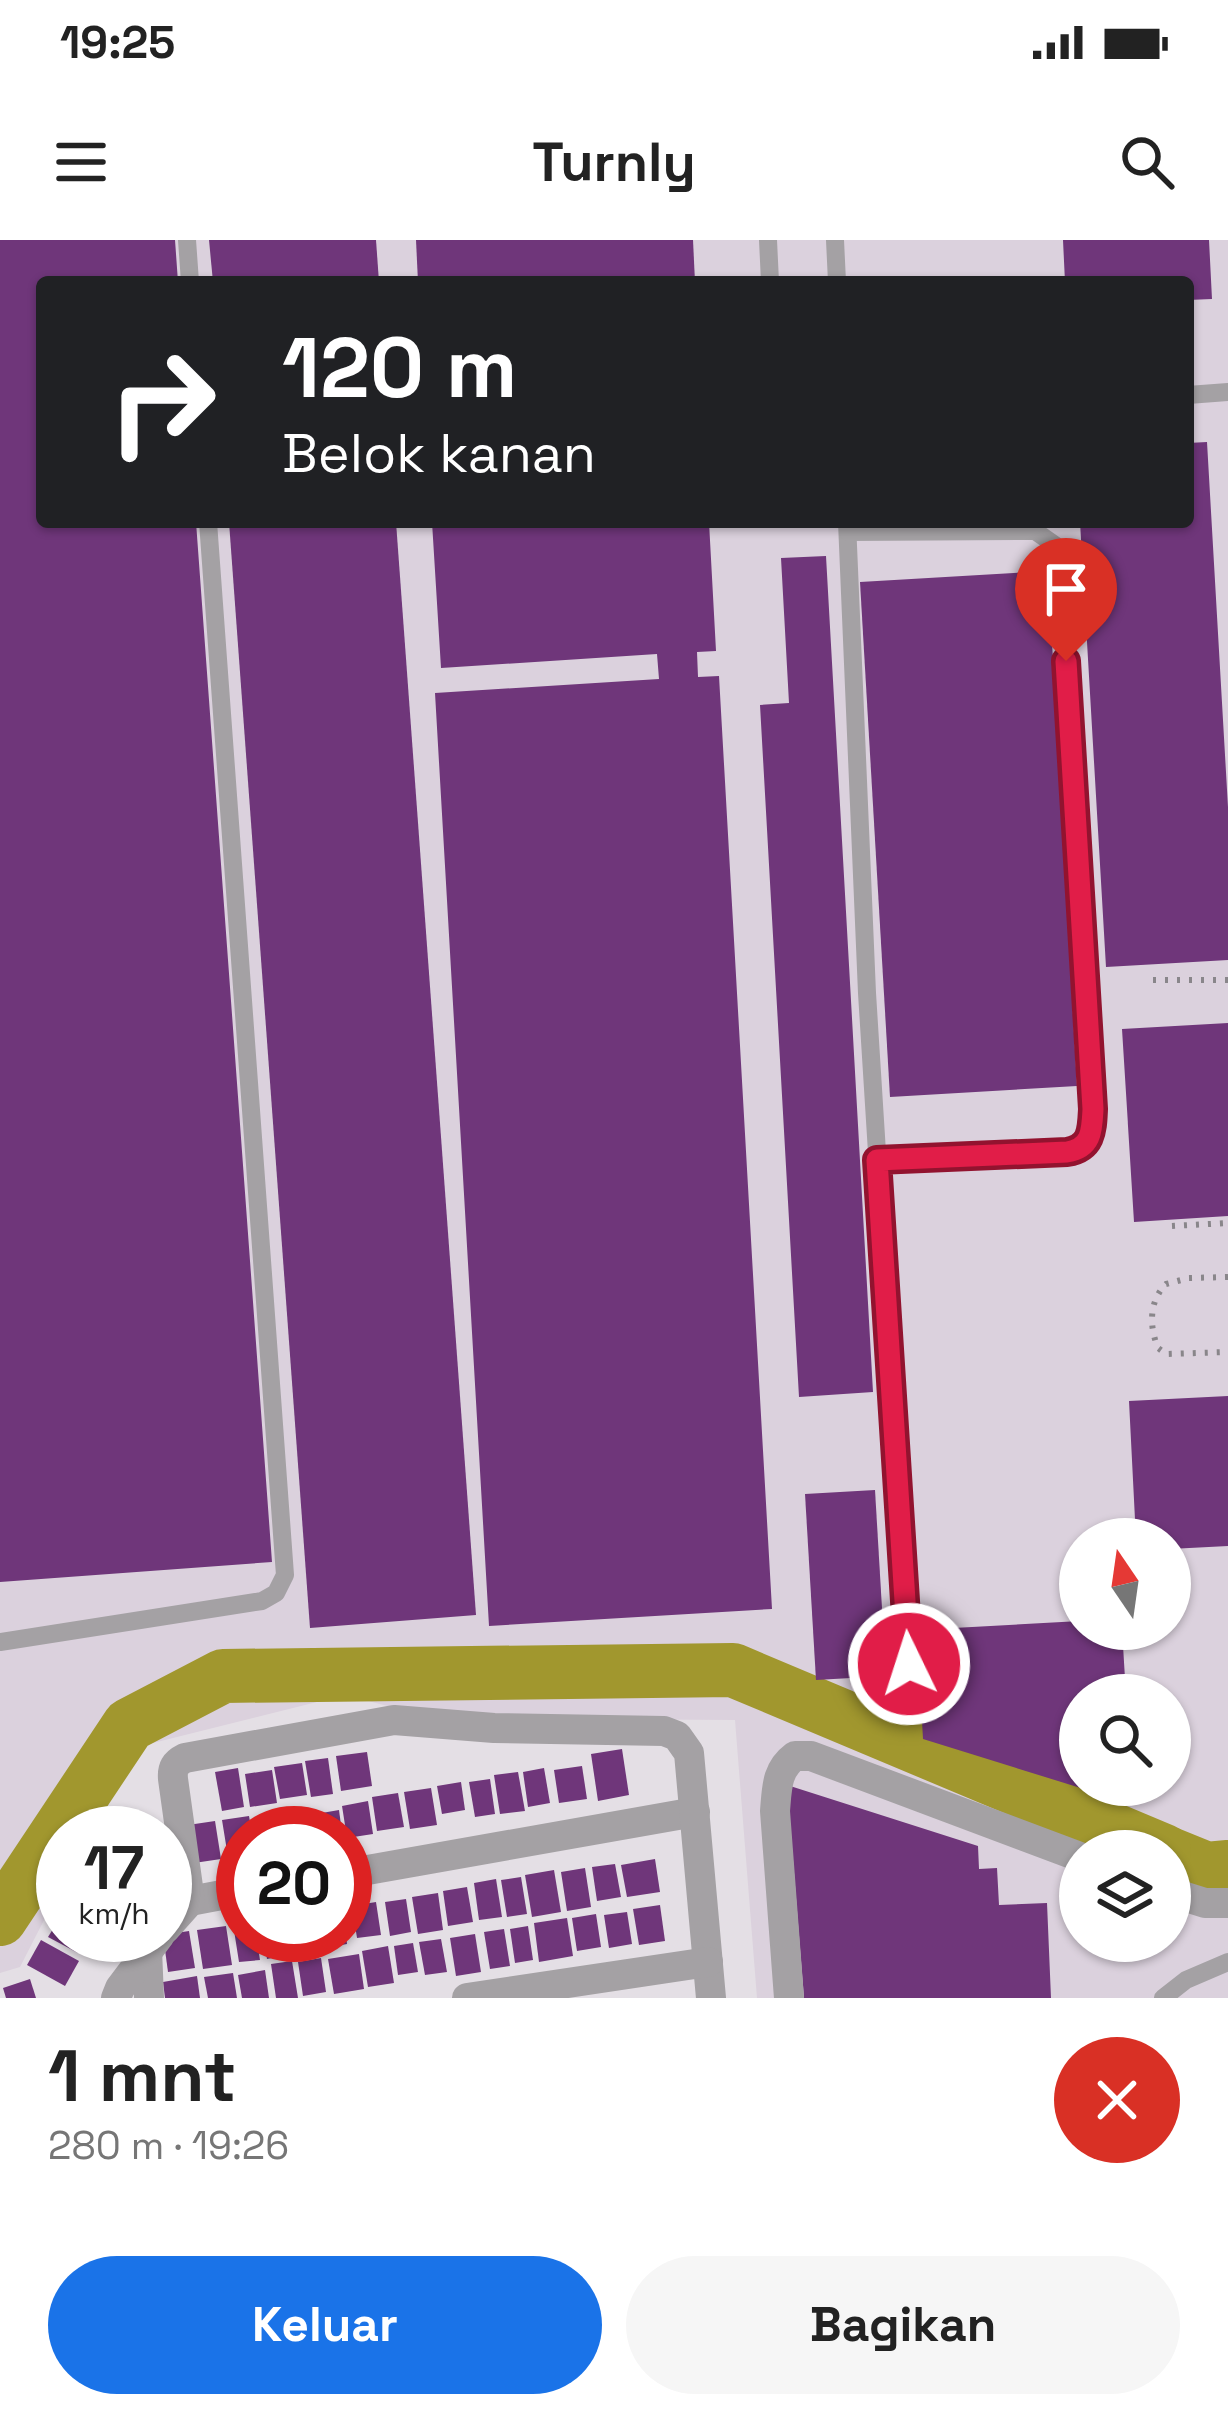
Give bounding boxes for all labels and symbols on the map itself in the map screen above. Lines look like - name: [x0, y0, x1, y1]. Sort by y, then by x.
- pin: [1015, 538, 1117, 661]
- north arrow: [1059, 1518, 1191, 1650]
- position arrow: [846, 1601, 972, 1727]
- speed limit sign: 20: [216, 1806, 372, 1962]

